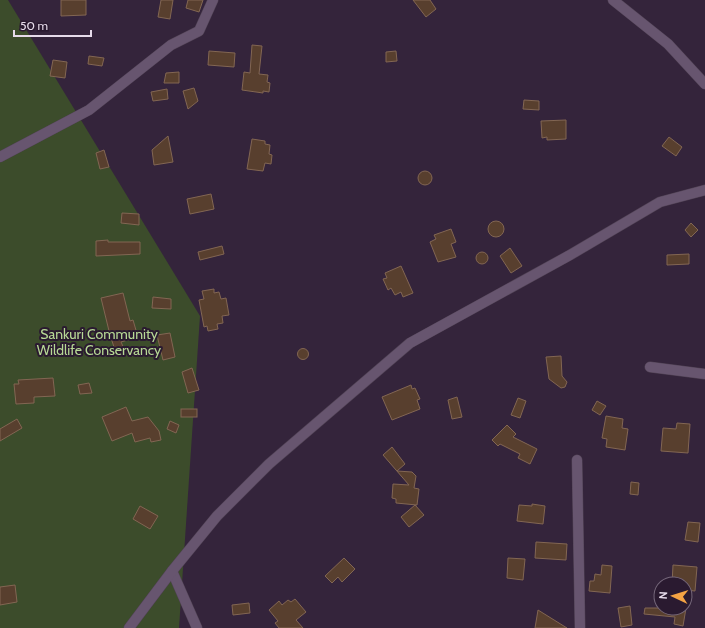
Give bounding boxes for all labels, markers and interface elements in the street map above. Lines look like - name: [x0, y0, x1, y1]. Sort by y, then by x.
- scale bar: [14, 12, 91, 38]
- text: 50 m: [20, 18, 48, 33]
- park label: Sankuri Community Wildlife Conservancy: [37, 325, 161, 359]
- north arrow: [653, 576, 693, 616]
- text: N: [656, 591, 670, 600]

